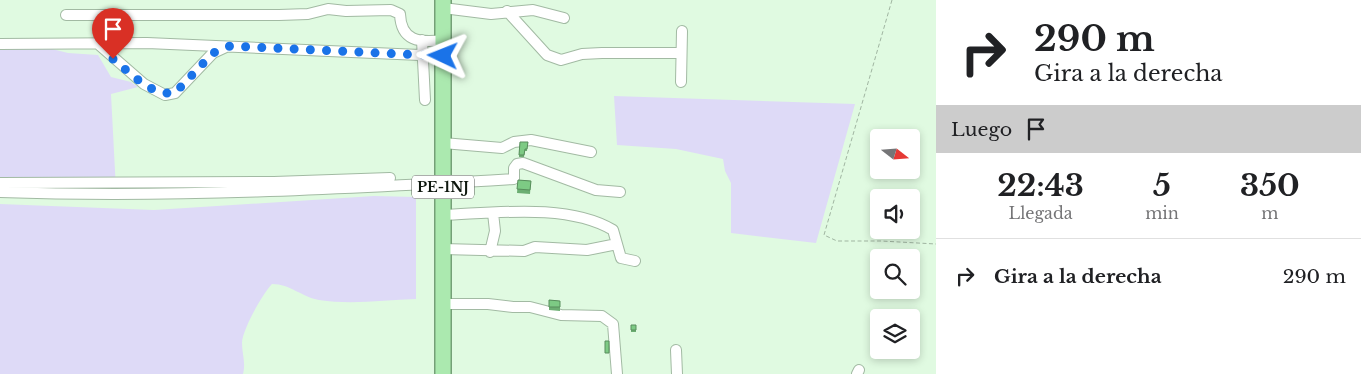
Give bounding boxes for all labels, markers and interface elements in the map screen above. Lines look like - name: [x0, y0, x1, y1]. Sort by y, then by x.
- pin: [92, 8, 134, 59]
- icon: arrive: [99, 15, 127, 43]
- text: 290 m: [1034, 17, 1155, 60]
- icon: right: [951, 20, 1016, 85]
- position arrow: [416, 29, 468, 81]
- text: Gira a la derecha: [1034, 60, 1223, 87]
- icon: arrive: [1022, 115, 1050, 143]
- text: Luego: [951, 118, 1012, 141]
- north arrow: [870, 129, 920, 179]
- map controls: [870, 129, 920, 359]
- text: 22:43: [997, 167, 1084, 204]
- text: 5: [1153, 167, 1171, 204]
- text: 350: [1240, 167, 1300, 204]
- road number: PE-1NJ: [412, 176, 474, 198]
- button: sound: [870, 189, 920, 239]
- text: Llegada: [1009, 203, 1073, 223]
- text: min: [1145, 203, 1179, 223]
- text: m: [1261, 203, 1278, 223]
- button: search: [870, 249, 920, 299]
- icon: right: [951, 262, 979, 290]
- text: Gira a la derecha: [994, 265, 1162, 288]
- text: 290 m: [1283, 265, 1346, 288]
- button: layers: [870, 309, 920, 359]

